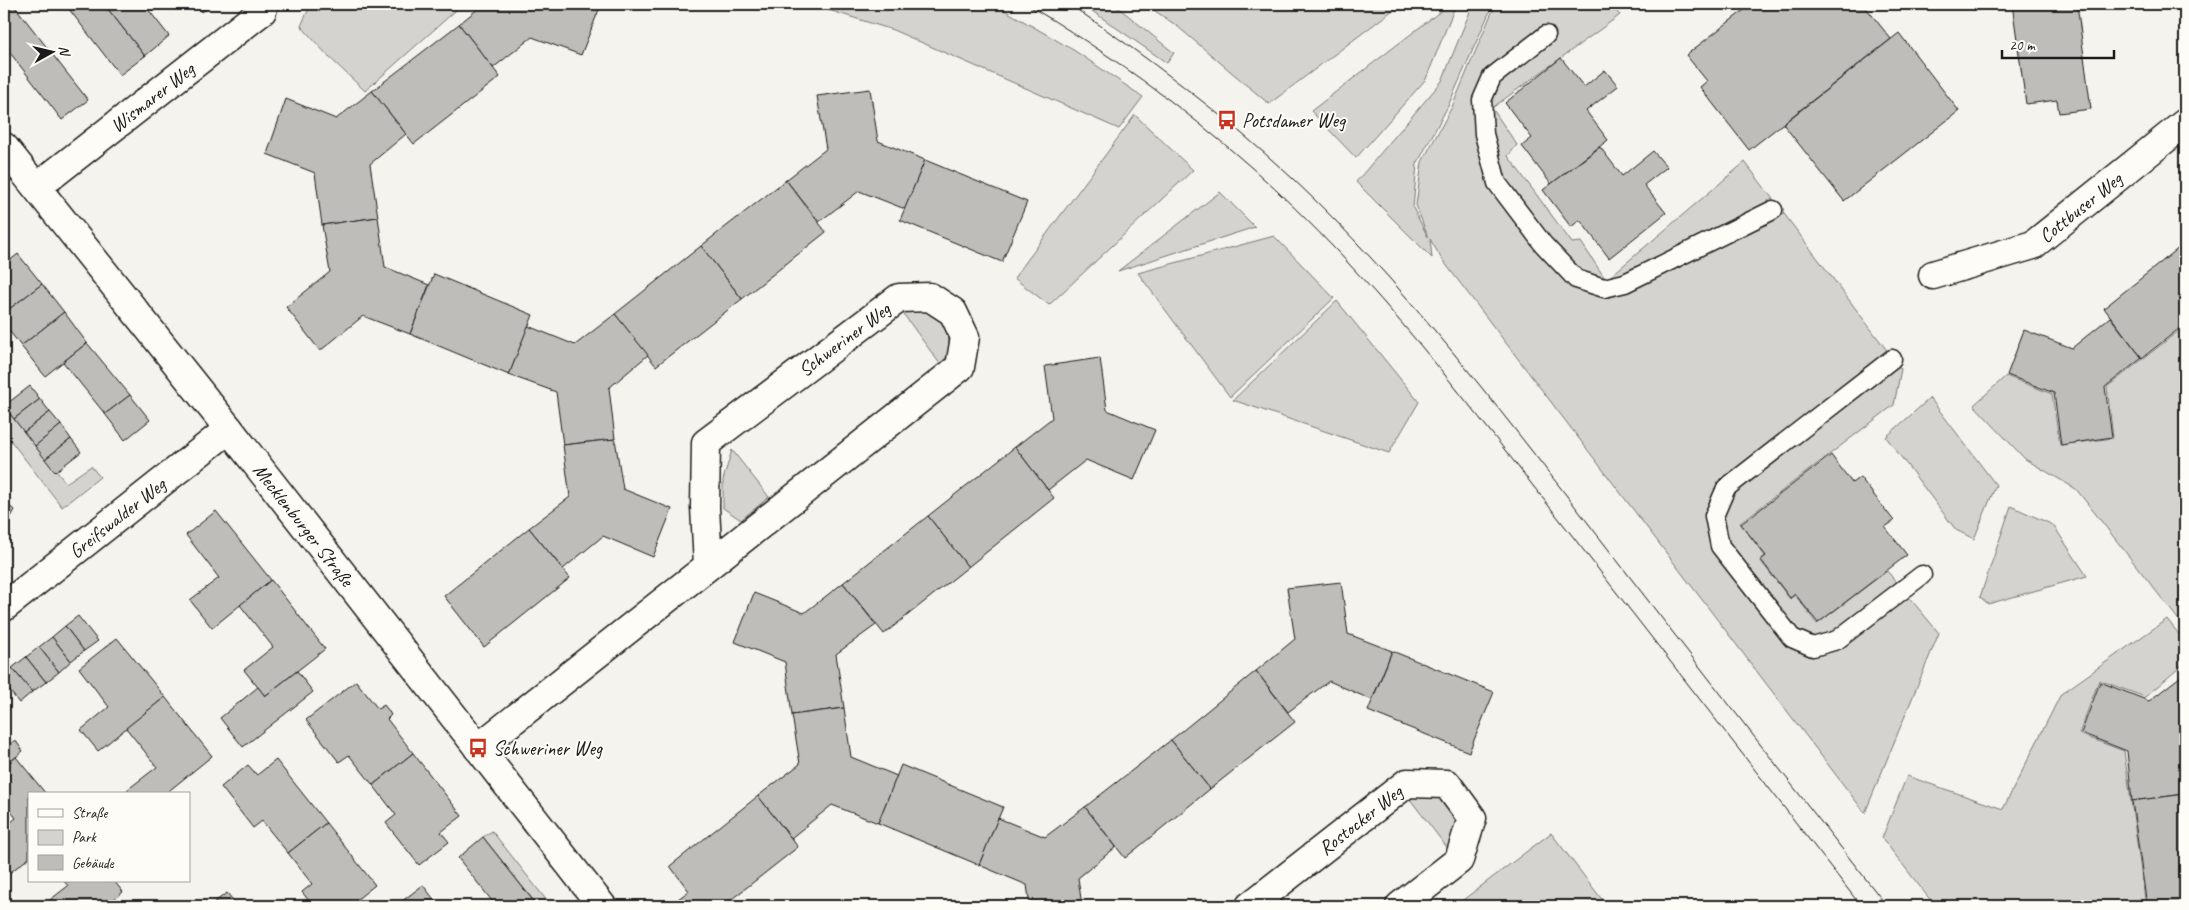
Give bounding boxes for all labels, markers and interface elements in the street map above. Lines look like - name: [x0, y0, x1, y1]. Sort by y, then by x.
- north arrow: [28, 28, 78, 78]
- scale bar: [2002, 28, 2114, 60]
- text: 20 m: [2009, 36, 2036, 55]
- text: N: [55, 45, 74, 58]
- street label: Wismarer Weg: [105, 56, 201, 138]
- place label: Potsdamer Weg: [1242, 108, 1347, 133]
- bus stop icon: Potsdamer Weg: [1216, 109, 1238, 131]
- street label: Cottbuser Weg: [2034, 165, 2129, 248]
- street label: Schweriner Weg: [793, 296, 896, 382]
- street label: Mecklenburger Straße: [247, 458, 360, 592]
- street label: Greifswalder Weg: [64, 471, 172, 564]
- place label: Schweriner Weg: [493, 736, 603, 761]
- bus stop icon: Schweriner Weg: [467, 737, 489, 759]
- street label: Rostocker Weg: [1314, 778, 1409, 861]
- legend: [28, 792, 190, 882]
- text: Straße: [72, 804, 108, 823]
- text: Park: [72, 828, 97, 847]
- text: Gebäude: [72, 854, 115, 873]

